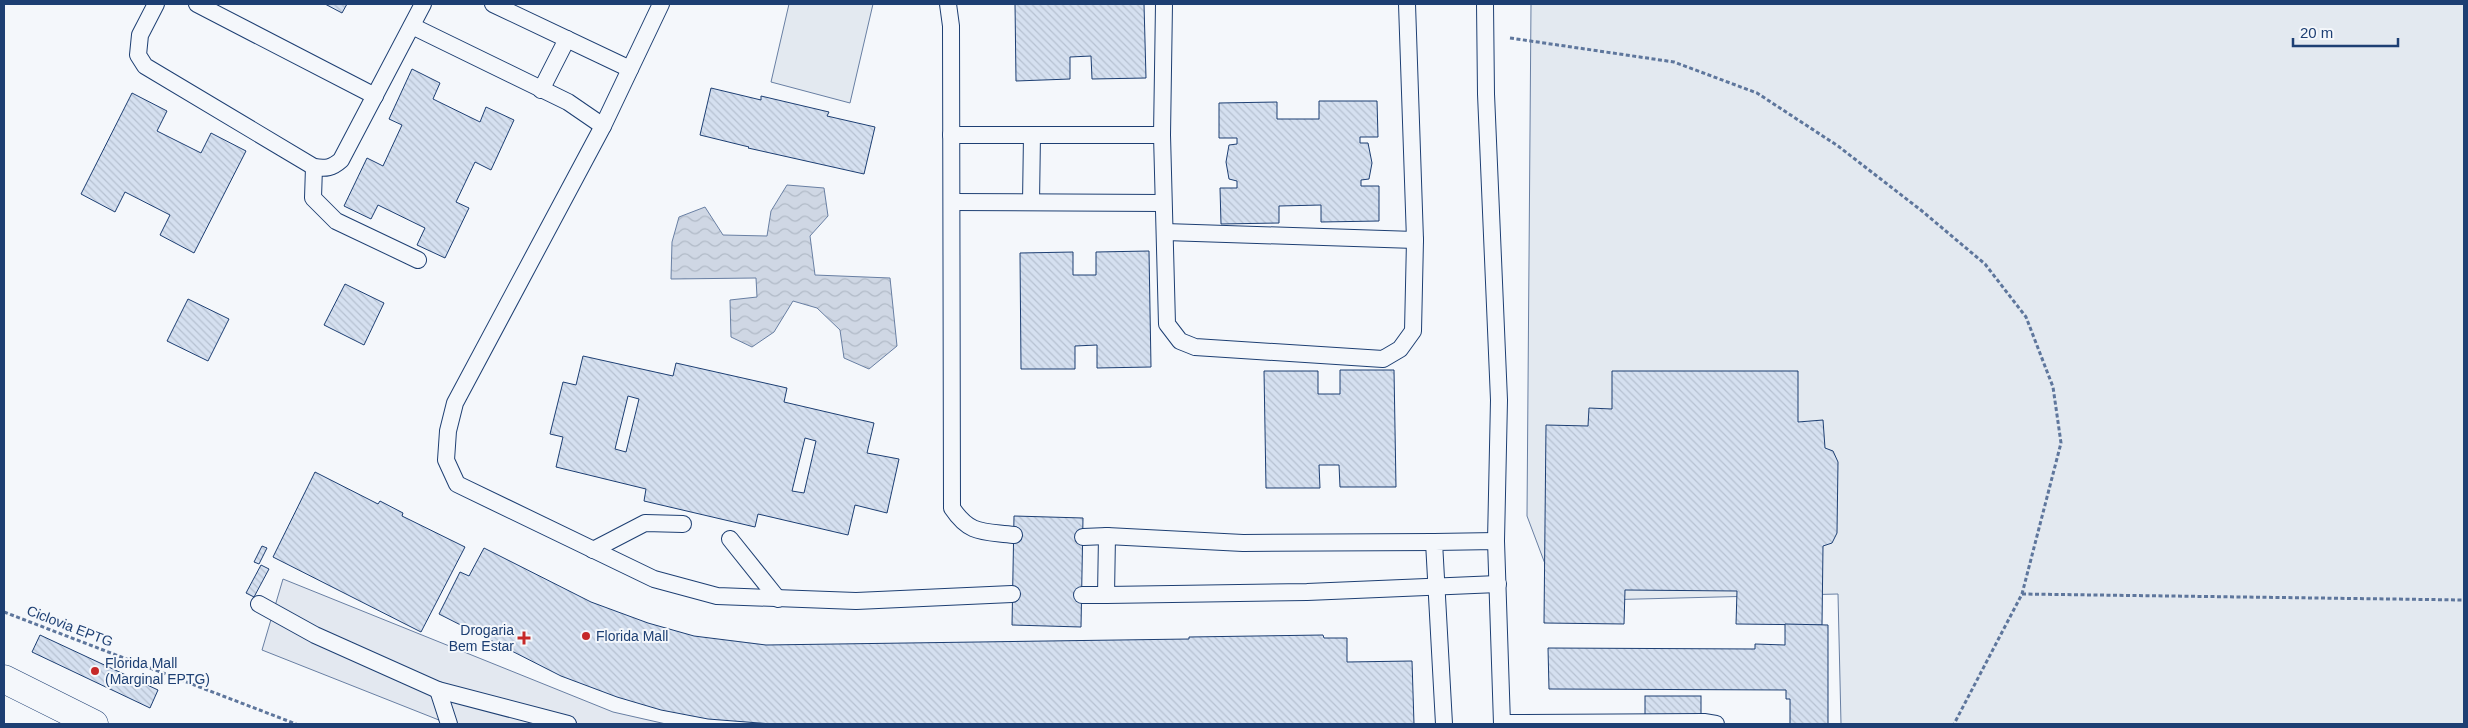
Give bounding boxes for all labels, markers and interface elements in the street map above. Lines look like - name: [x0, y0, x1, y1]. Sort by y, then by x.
- scale bar: [2293, 15, 2398, 47]
- text: 20 m: [2300, 24, 2333, 41]
- street label: Ciclovia EPTG: [25, 602, 115, 650]
- place label: Drogaria Bem Estar: [449, 622, 514, 654]
- place label: Florida Mall: [596, 628, 668, 644]
- marker: Florida Mall: [580, 630, 592, 642]
- marker: Drogaria Bem Estar: [518, 632, 530, 644]
- place label: Florida Mall (Marginal EPTG): [105, 655, 210, 687]
- marker: Florida Mall (Marginal EPTG): [89, 665, 101, 677]

